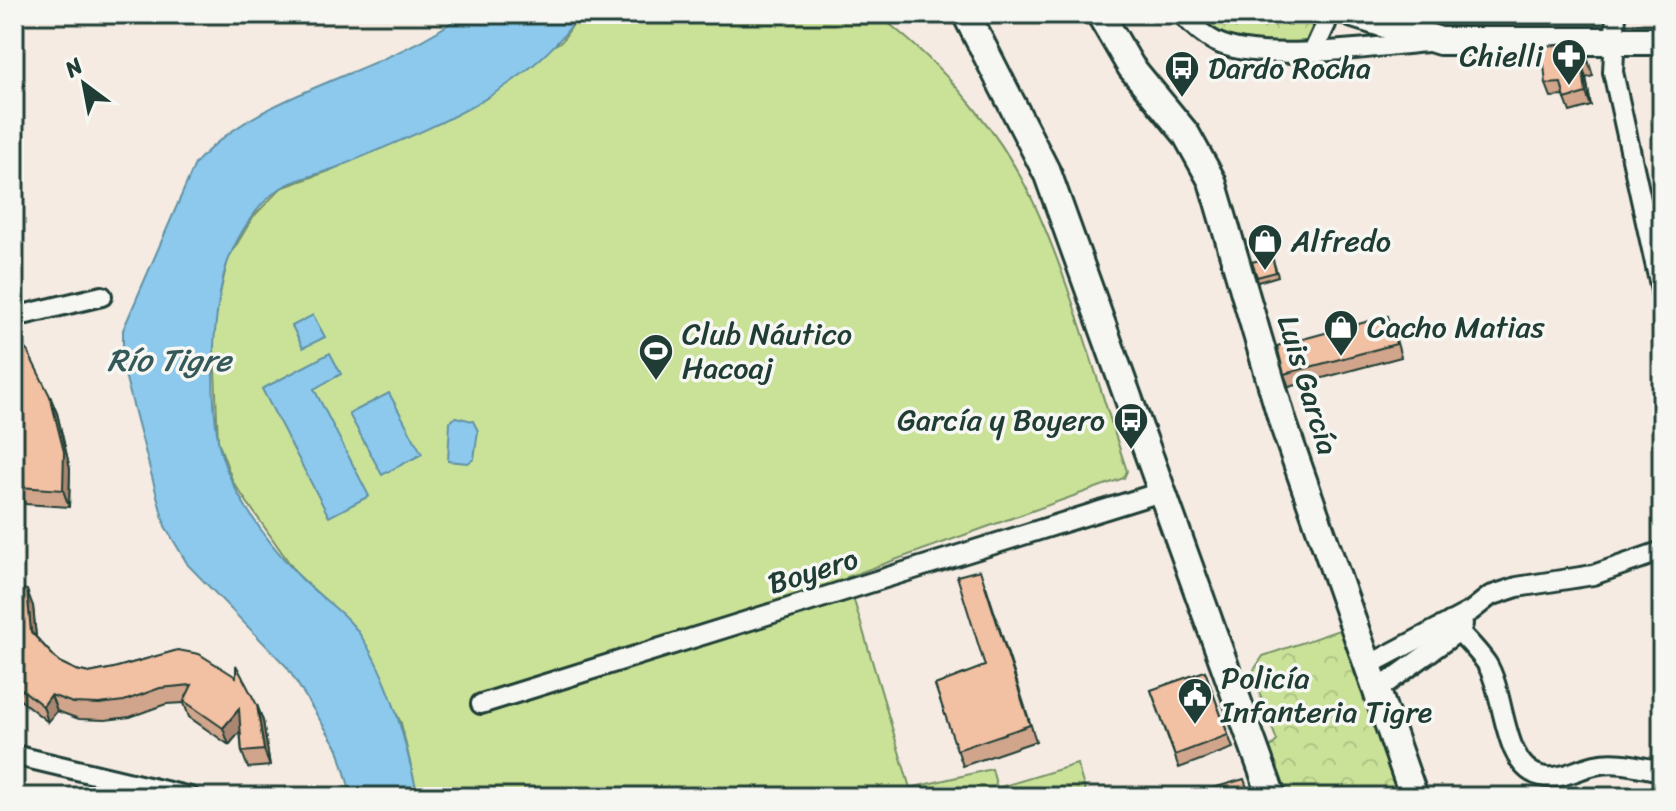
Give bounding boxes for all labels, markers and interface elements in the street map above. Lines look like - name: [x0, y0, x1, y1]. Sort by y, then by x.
- place label: Chielli: [1459, 29, 1544, 83]
- pharmacy icon: Chielli: [1550, 37, 1588, 87]
- place label: Dardo Rocha: [1208, 41, 1371, 95]
- north arrow: [44, 44, 124, 124]
- text: N: [56, 46, 91, 89]
- bus stop icon: Dardo Rocha: [1163, 49, 1201, 99]
- place label: Alfredo: [1290, 214, 1391, 268]
- shop icon: Alfredo: [1246, 222, 1284, 272]
- place label: Cacho Matias: [1367, 300, 1545, 354]
- place label: Club Náutico Hacoaj: [682, 307, 852, 395]
- street label: Luis García: [1261, 308, 1355, 462]
- shop icon: Cacho Matias: [1322, 308, 1360, 358]
- water label: Río Tigre: [107, 332, 234, 389]
- sports icon: Club Náutico Hacoaj: [637, 332, 675, 382]
- place label: García y Boyero: [897, 393, 1105, 447]
- bus stop icon: García y Boyero: [1112, 401, 1150, 451]
- street label: Boyero: [761, 532, 865, 610]
- place label: Policía Infanteria Tigre: [1220, 651, 1432, 739]
- public building icon: Policía Infanteria Tigre: [1176, 676, 1214, 726]

